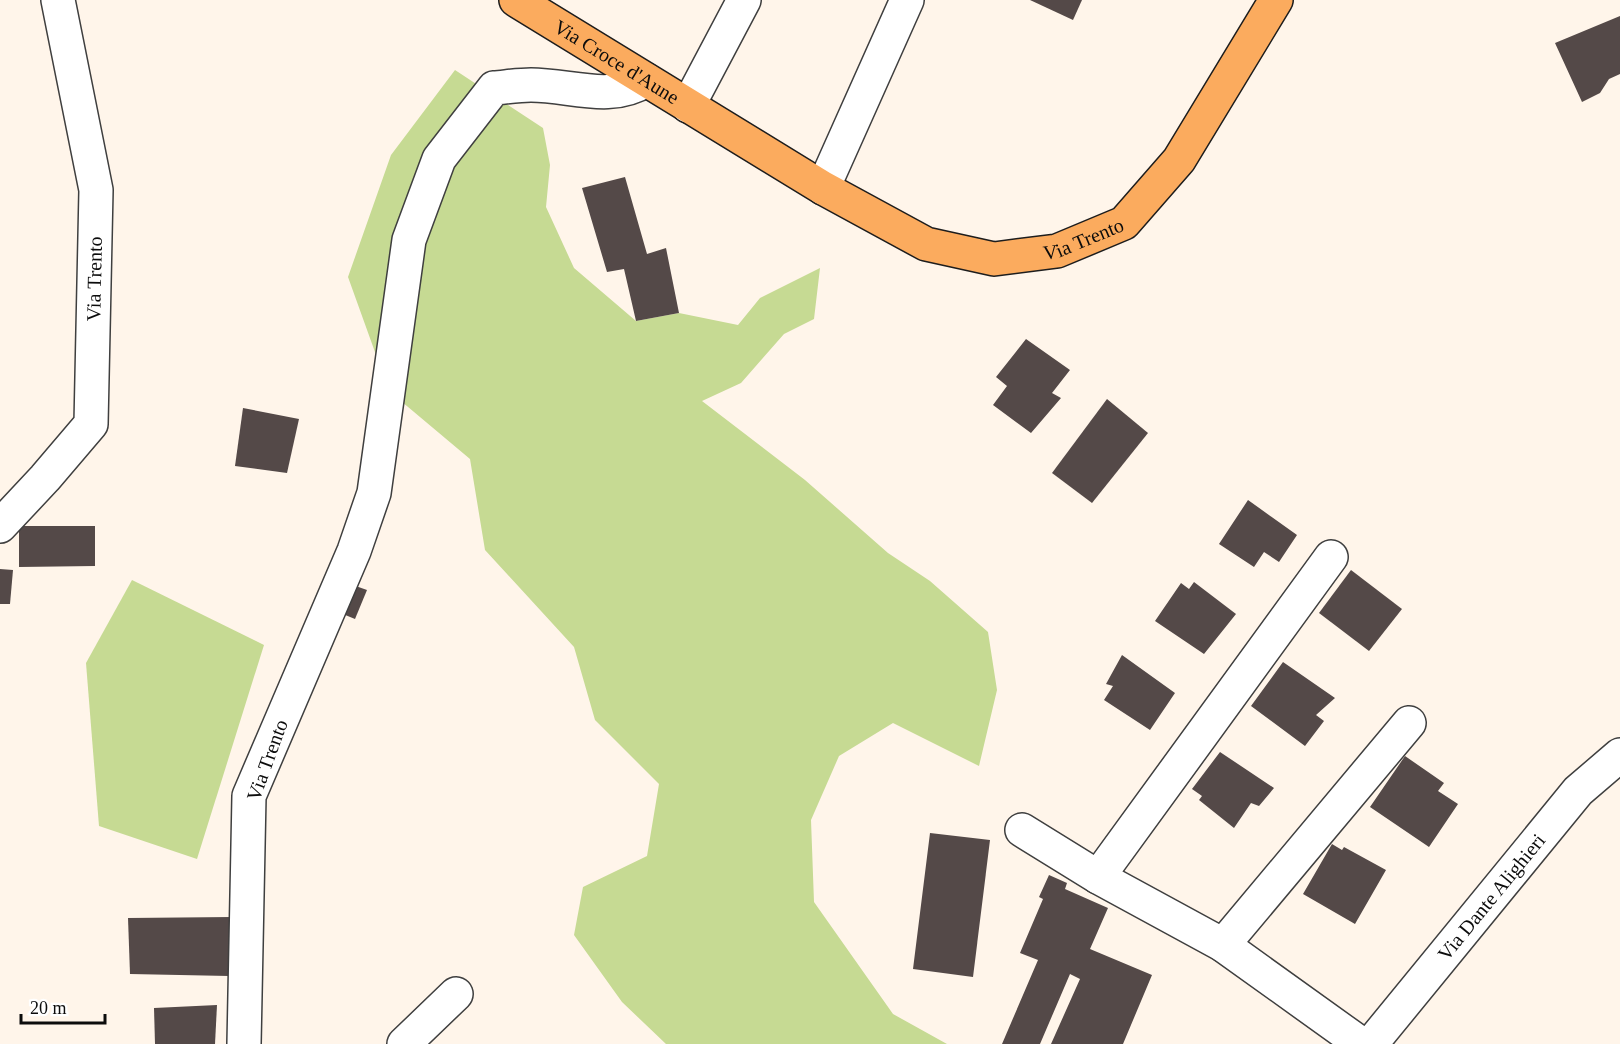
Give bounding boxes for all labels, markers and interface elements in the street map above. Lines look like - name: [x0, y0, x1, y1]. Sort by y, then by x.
- street label: Via Croce d'Aune: [550, 15, 683, 108]
- street label: Via Trento: [1042, 213, 1127, 264]
- street label: Via Trento: [82, 236, 106, 321]
- street label: Via Trento: [242, 716, 292, 804]
- street label: Via Dante Alighieri: [1433, 829, 1550, 965]
- scale bar: [21, 987, 105, 1025]
- text: 20 m: [30, 998, 67, 1018]

